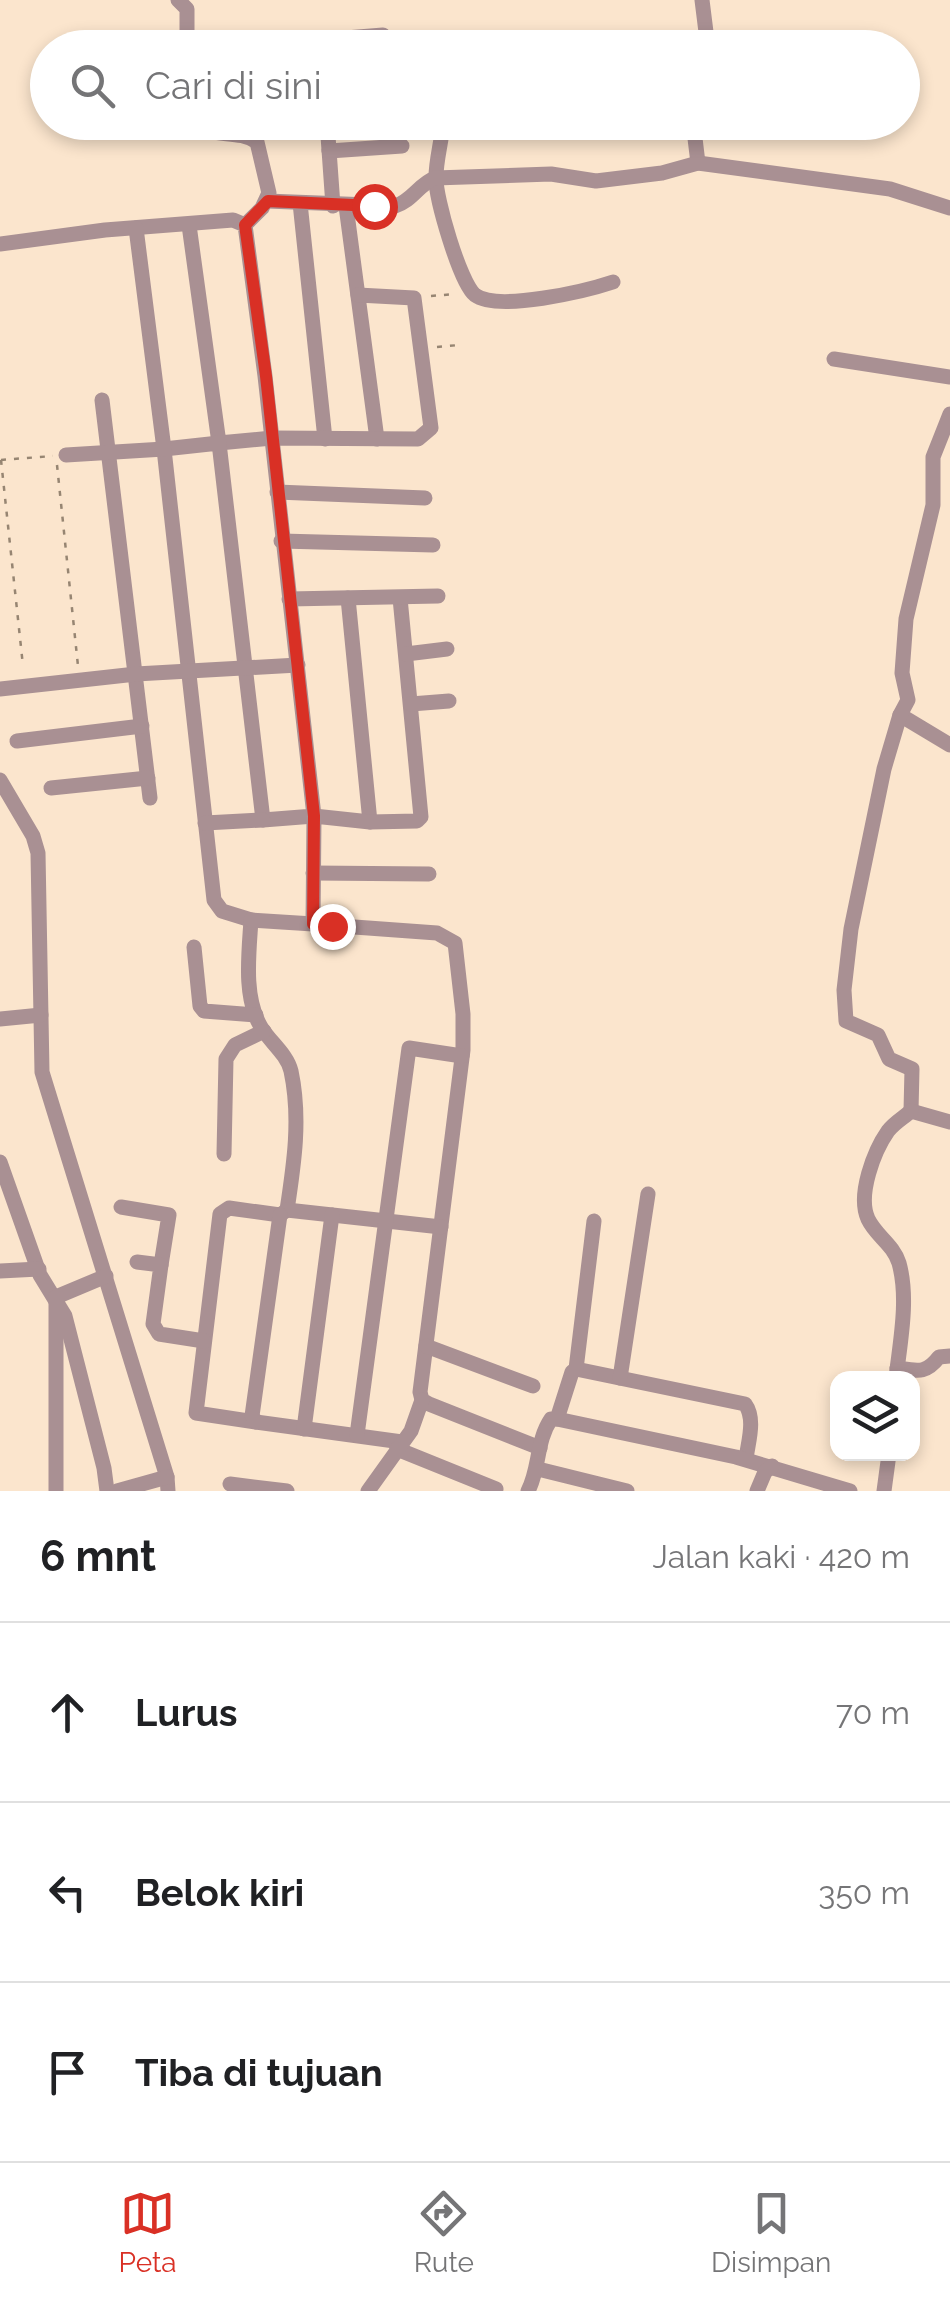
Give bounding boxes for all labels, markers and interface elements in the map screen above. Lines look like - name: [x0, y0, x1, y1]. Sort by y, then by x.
- search box: [30, 30, 920, 140]
- icon: search: [65, 58, 120, 113]
- text: Cari di sini: [145, 63, 322, 108]
- route start: [352, 184, 398, 230]
- route end: [310, 904, 356, 950]
- map controls: [830, 1371, 920, 1461]
- button: layers: [830, 1371, 920, 1461]
- text: 6 mnt: [40, 1532, 156, 1581]
- text: Jalan kaki · 420 m: [653, 1538, 910, 1575]
- icon: ahead: [40, 1685, 95, 1740]
- text: Lurus: [135, 1690, 238, 1735]
- text: 70 m: [836, 1694, 910, 1731]
- icon: left: [40, 1865, 95, 1920]
- text: Belok kiri: [135, 1870, 304, 1915]
- text: 350 m: [818, 1874, 910, 1911]
- icon: arrive: [40, 2045, 95, 2100]
- text: Tiba di tujuan: [135, 2050, 383, 2095]
- tab: Peta: [119, 2186, 177, 2279]
- tab: Rute: [414, 2186, 474, 2279]
- tab: Disimpan: [711, 2186, 831, 2279]

